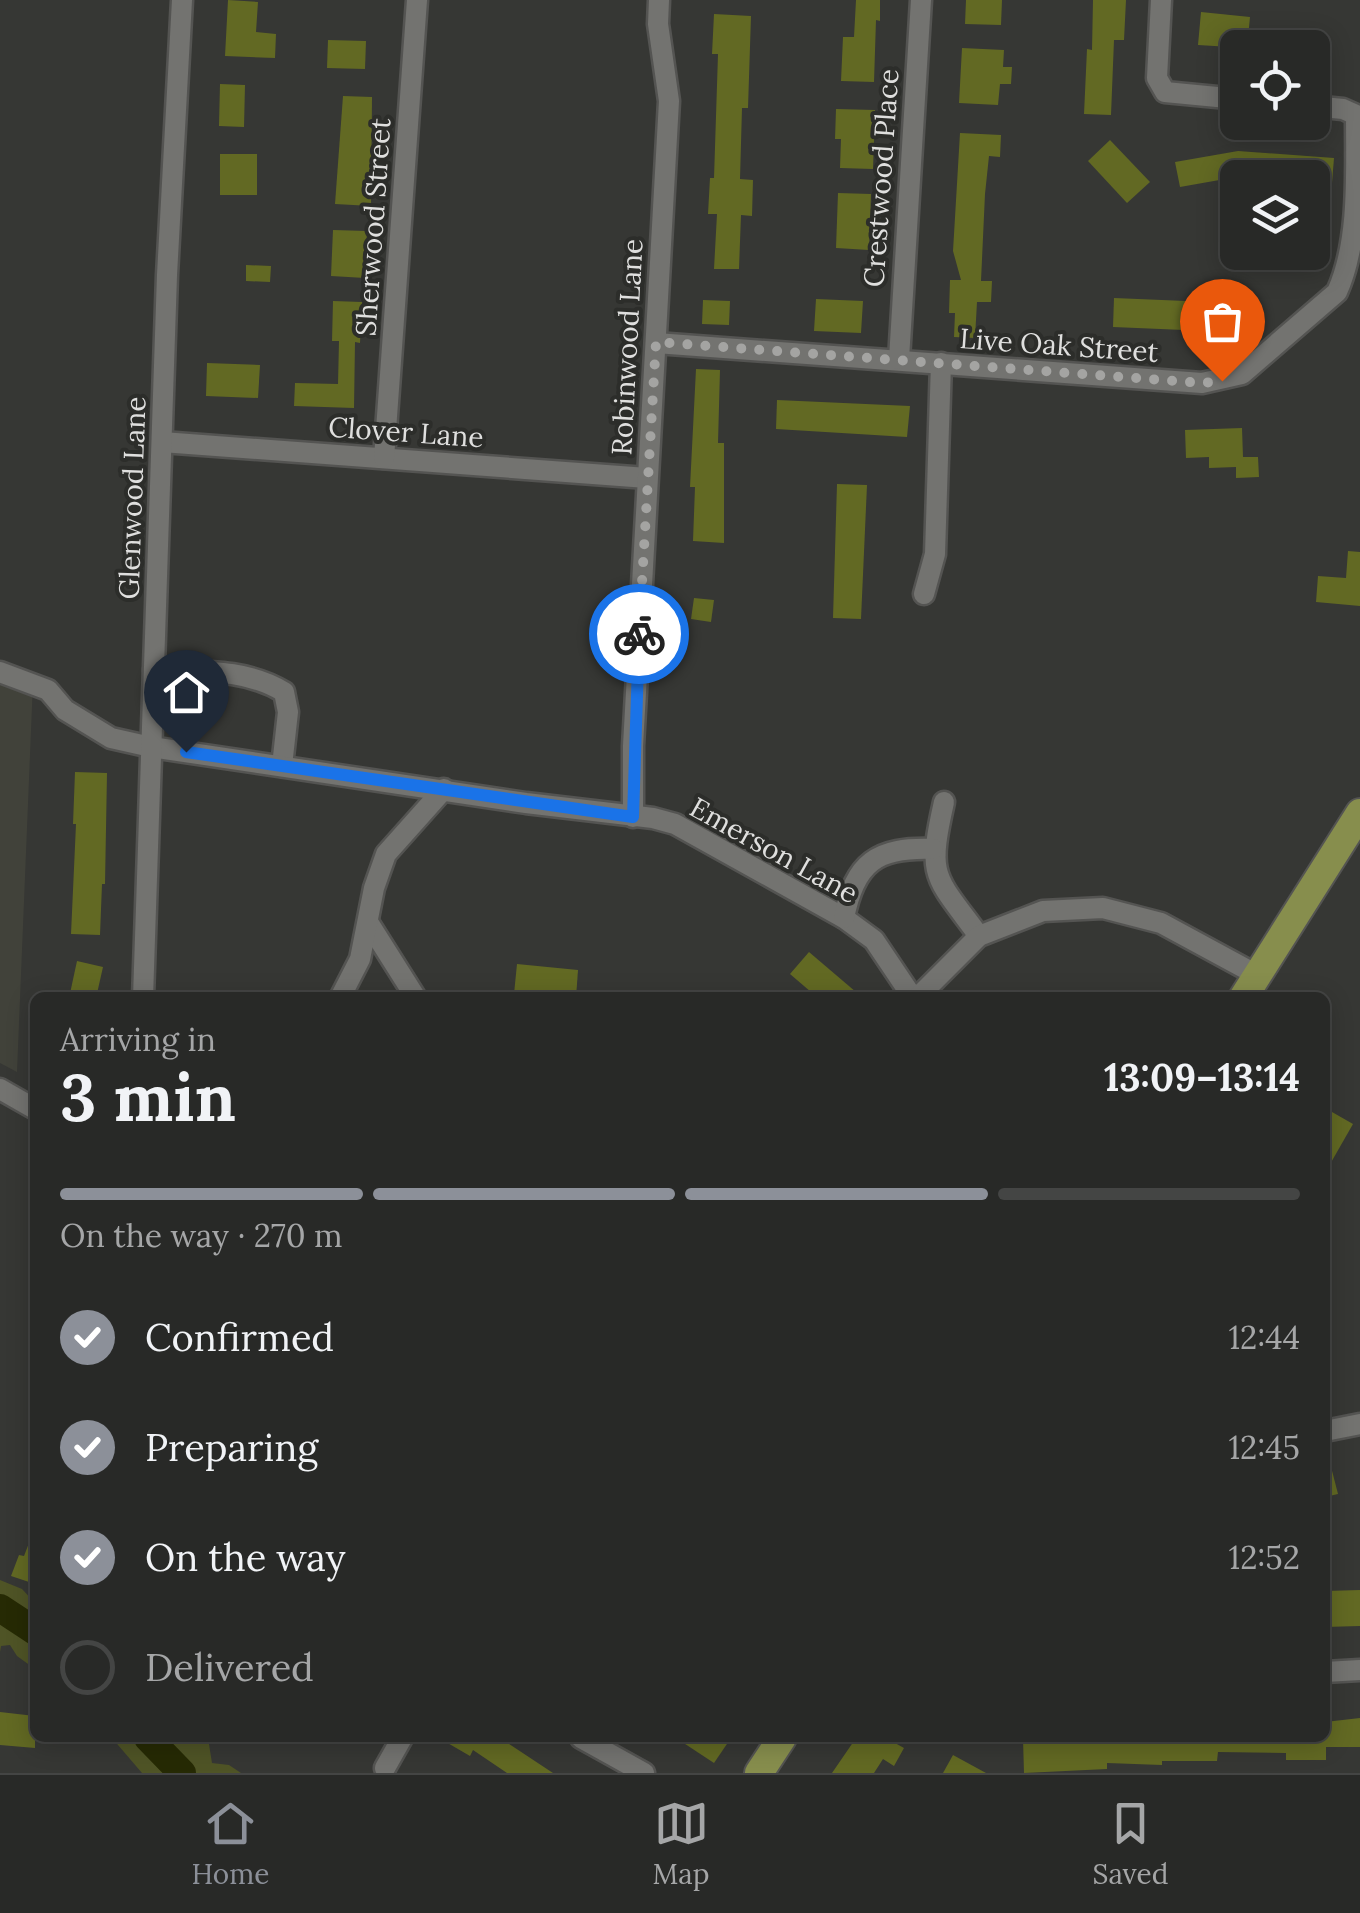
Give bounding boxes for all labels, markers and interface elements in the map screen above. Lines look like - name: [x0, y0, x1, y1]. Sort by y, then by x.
- map controls: [1220, 30, 1330, 270]
- button: locate: [1220, 30, 1330, 140]
- street label: Crestwood Place: [855, 68, 907, 288]
- street label: Sherwood Street: [347, 117, 399, 337]
- button: layers: [1220, 160, 1330, 270]
- street label: Robinwood Lane: [603, 238, 651, 456]
- pin: [1180, 279, 1265, 382]
- icon: bag: [1195, 294, 1250, 349]
- street label: Live Oak Street: [958, 320, 1160, 370]
- street label: Glenwood Lane: [110, 396, 154, 600]
- street label: Clover Lane: [327, 409, 485, 455]
- courier: [589, 584, 689, 684]
- icon: bike: [612, 607, 667, 662]
- pin: [144, 650, 229, 753]
- icon: home: [159, 665, 214, 720]
- street label: Emerson Lane: [684, 789, 864, 911]
- text: Arriving in: [60, 1019, 216, 1060]
- text: 13:09–13:14: [1104, 1053, 1300, 1101]
- text: 3 min: [60, 1056, 236, 1139]
- text: On the way · 270 m: [60, 1215, 343, 1256]
- icon: check: [60, 1310, 115, 1365]
- text: Confirmed: [145, 1313, 334, 1361]
- text: 12:44: [1228, 1317, 1300, 1358]
- icon: check: [60, 1420, 115, 1475]
- text: Preparing: [145, 1423, 318, 1471]
- text: 12:45: [1228, 1427, 1300, 1468]
- icon: check: [60, 1530, 115, 1585]
- text: On the way: [145, 1533, 346, 1581]
- text: 12:52: [1229, 1537, 1300, 1578]
- text: Delivered: [145, 1643, 314, 1691]
- tab: Home: [192, 1796, 269, 1892]
- tab: Map: [653, 1796, 709, 1892]
- tab: Saved: [1093, 1796, 1168, 1892]

